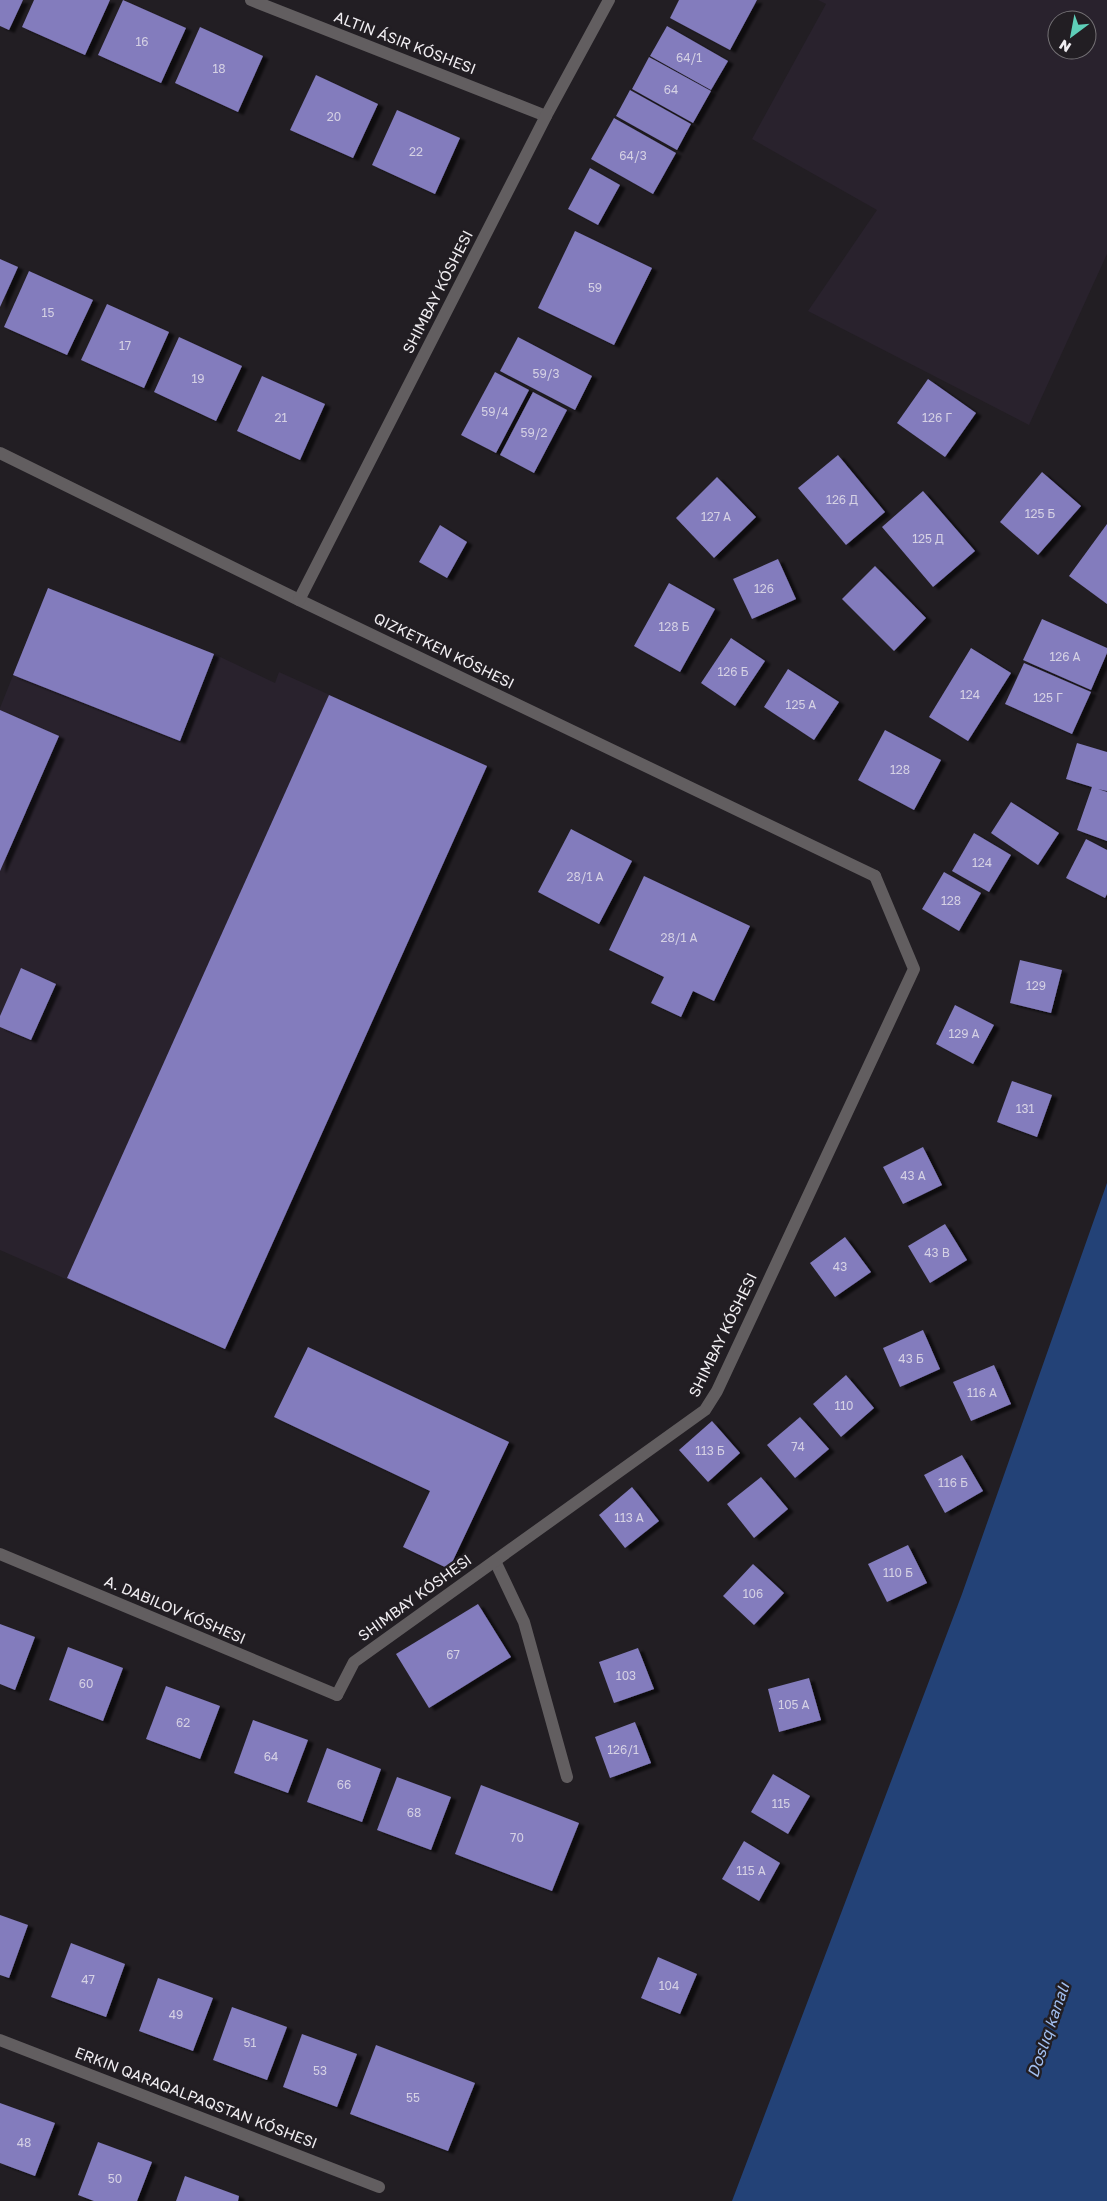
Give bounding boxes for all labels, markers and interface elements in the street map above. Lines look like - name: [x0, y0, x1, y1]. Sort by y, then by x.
- street label: ALTIN ÁSIR KÓSHESI: [332, 7, 479, 77]
- north arrow: [1047, 10, 1097, 60]
- house number: 16: [135, 34, 149, 49]
- text: N: [1056, 36, 1074, 56]
- house number: 64/1: [676, 50, 702, 65]
- house number: 18: [212, 61, 226, 76]
- house number: 64: [664, 82, 678, 97]
- house number: 20: [327, 109, 341, 124]
- house number: 22: [409, 144, 423, 159]
- house number: 64/3: [619, 148, 647, 163]
- street label: SHIMBAY KÓSHESI: [398, 227, 476, 356]
- house number: 59: [588, 280, 602, 295]
- house number: 15: [42, 305, 54, 320]
- house number: 17: [119, 338, 131, 353]
- house number: 59/3: [532, 366, 560, 381]
- house number: 19: [191, 371, 205, 386]
- house number: 59/4: [481, 404, 509, 419]
- house number: 21: [275, 410, 288, 425]
- house number: 126 Г: [922, 410, 952, 425]
- house number: 59/2: [521, 425, 548, 440]
- house number: 126 Д: [826, 492, 858, 507]
- house number: 125 Б: [1025, 506, 1055, 521]
- house number: 127 А: [701, 509, 731, 524]
- house number: 125 Д: [912, 531, 944, 546]
- house number: 126: [754, 581, 774, 596]
- street label: QIZKETKEN KÓSHESI: [371, 608, 518, 692]
- house number: 128 Б: [658, 619, 690, 634]
- house number: 126 А: [1049, 649, 1081, 664]
- house number: 126 Б: [717, 664, 749, 679]
- house number: 124: [960, 687, 980, 702]
- house number: 125 Г: [1033, 690, 1063, 705]
- house number: 125 А: [786, 697, 816, 712]
- house number: 128: [890, 762, 910, 777]
- house number: 124: [972, 855, 992, 870]
- house number: 28/1 А: [567, 869, 603, 884]
- house number: 128: [941, 893, 961, 908]
- house number: 28/1 А: [661, 930, 697, 945]
- house number: 129: [1026, 978, 1046, 993]
- house number: 129 А: [948, 1026, 980, 1041]
- house number: 131: [1016, 1101, 1035, 1116]
- house number: 43 А: [900, 1168, 926, 1183]
- house number: 43 В: [924, 1245, 950, 1260]
- house number: 43: [833, 1259, 847, 1274]
- street label: SHIMBAY KÓSHESI: [684, 1270, 760, 1400]
- house number: 43 Б: [898, 1351, 924, 1366]
- house number: 116 А: [967, 1385, 997, 1400]
- house number: 110: [834, 1398, 854, 1413]
- house number: 74: [791, 1439, 805, 1454]
- house number: 113 Б: [695, 1443, 725, 1458]
- house number: 116 Б: [938, 1475, 968, 1490]
- house number: 113 А: [614, 1510, 644, 1525]
- street label: SHIMBAY KÓSHESI: [354, 1550, 475, 1644]
- house number: 110 Б: [883, 1565, 913, 1580]
- street label: A. DABILOV KÓSHESI: [102, 1571, 249, 1647]
- house number: 106: [743, 1586, 763, 1601]
- house number: 67: [446, 1647, 460, 1662]
- house number: 103: [616, 1668, 636, 1683]
- house number: 60: [79, 1676, 93, 1691]
- house number: 105 А: [778, 1697, 810, 1712]
- house number: 62: [176, 1715, 190, 1730]
- house number: 126/1: [607, 1742, 639, 1757]
- house number: 64: [264, 1749, 278, 1764]
- house number: 66: [337, 1777, 351, 1792]
- house number: 115: [772, 1796, 790, 1811]
- house number: 68: [407, 1805, 421, 1820]
- house number: 70: [510, 1830, 524, 1845]
- house number: 115 А: [736, 1863, 766, 1878]
- house number: 47: [81, 1972, 95, 1987]
- house number: 104: [659, 1978, 679, 1993]
- water label: Doslıq kanalı: [1022, 1979, 1074, 2080]
- house number: 49: [169, 2007, 183, 2022]
- house number: 51: [244, 2035, 257, 2050]
- street label: ERKIN QARAQALPAQSTAN KÓSHESI: [73, 2042, 320, 2152]
- house number: 53: [313, 2063, 327, 2078]
- house number: 55: [406, 2090, 420, 2105]
- house number: 48: [17, 2135, 31, 2150]
- house number: 50: [108, 2171, 122, 2186]

